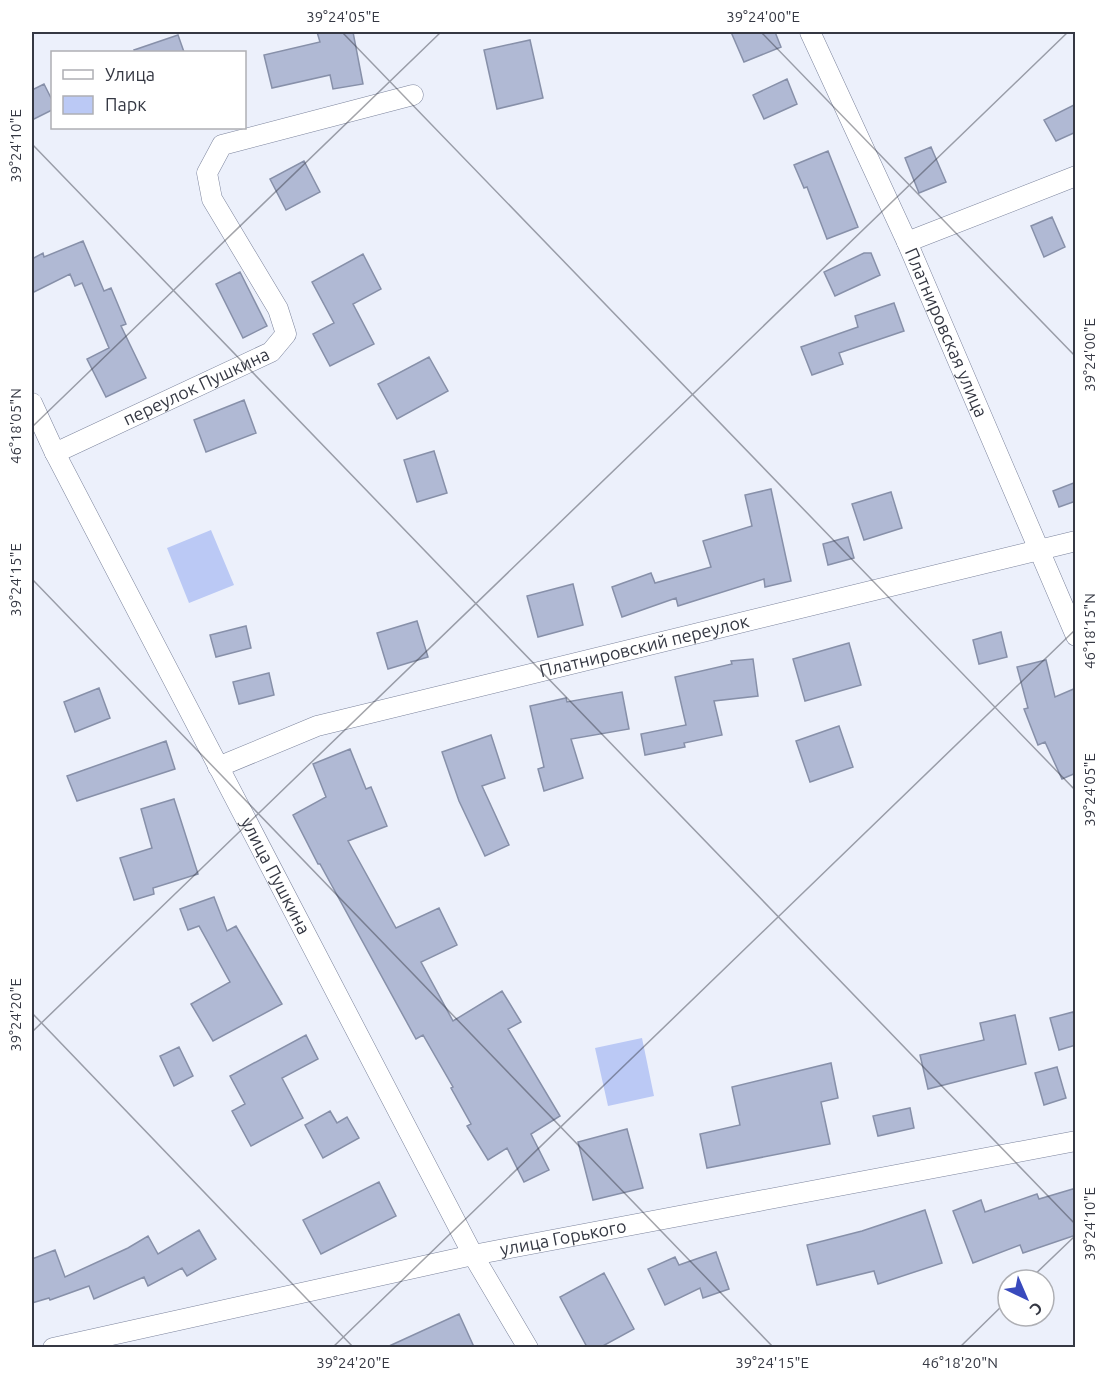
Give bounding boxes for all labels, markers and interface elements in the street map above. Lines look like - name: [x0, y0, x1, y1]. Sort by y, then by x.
- text: 39°24'05"E: [306, 8, 380, 25]
- text: 39°24'00"E: [726, 8, 800, 25]
- legend: [51, 51, 246, 129]
- text: Улица: [105, 64, 155, 84]
- text: Парк: [105, 94, 146, 114]
- text: 39°24'10"E: [7, 109, 24, 183]
- street label: Платнировская улица: [902, 245, 992, 420]
- text: 39°24'00"E: [1081, 318, 1098, 392]
- street label: переулок Пушкина: [120, 343, 272, 429]
- text: 46°18'05"N: [7, 388, 24, 464]
- text: 39°24'15"E: [7, 543, 24, 617]
- text: 46°18'15"N: [1081, 593, 1098, 669]
- street label: Платнировский переулок: [537, 610, 751, 680]
- text: 39°24'05"E: [1081, 753, 1098, 827]
- street label: улица Пушкина: [238, 814, 315, 937]
- text: 39°24'20"E: [7, 978, 24, 1052]
- text: 39°24'10"E: [1081, 1187, 1098, 1261]
- street label: улица Горького: [498, 1215, 628, 1259]
- north arrow: [996, 1268, 1056, 1328]
- text: С: [1026, 1299, 1046, 1319]
- text: 39°24'20"E: [316, 1354, 390, 1371]
- text: 39°24'15"E: [735, 1354, 809, 1371]
- text: 46°18'20"N: [922, 1354, 998, 1371]

